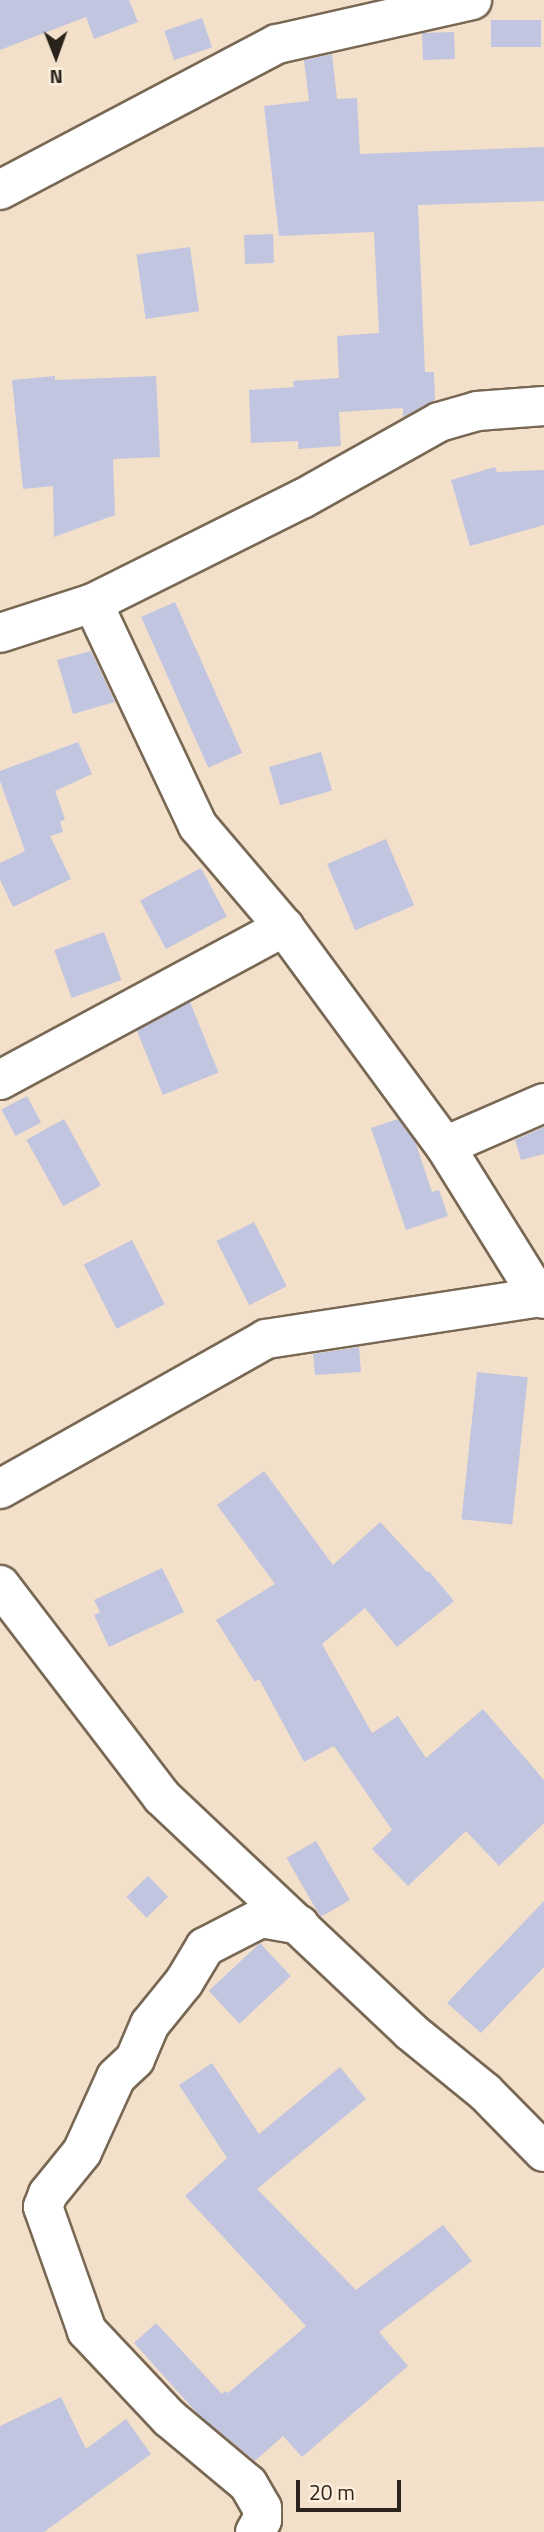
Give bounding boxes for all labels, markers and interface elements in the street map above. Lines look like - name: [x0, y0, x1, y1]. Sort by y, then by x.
- north arrow: [21, 21, 91, 91]
- text: N: [50, 63, 63, 92]
- scale bar: [299, 2466, 404, 2510]
- text: 20 m: [309, 2476, 355, 2508]

